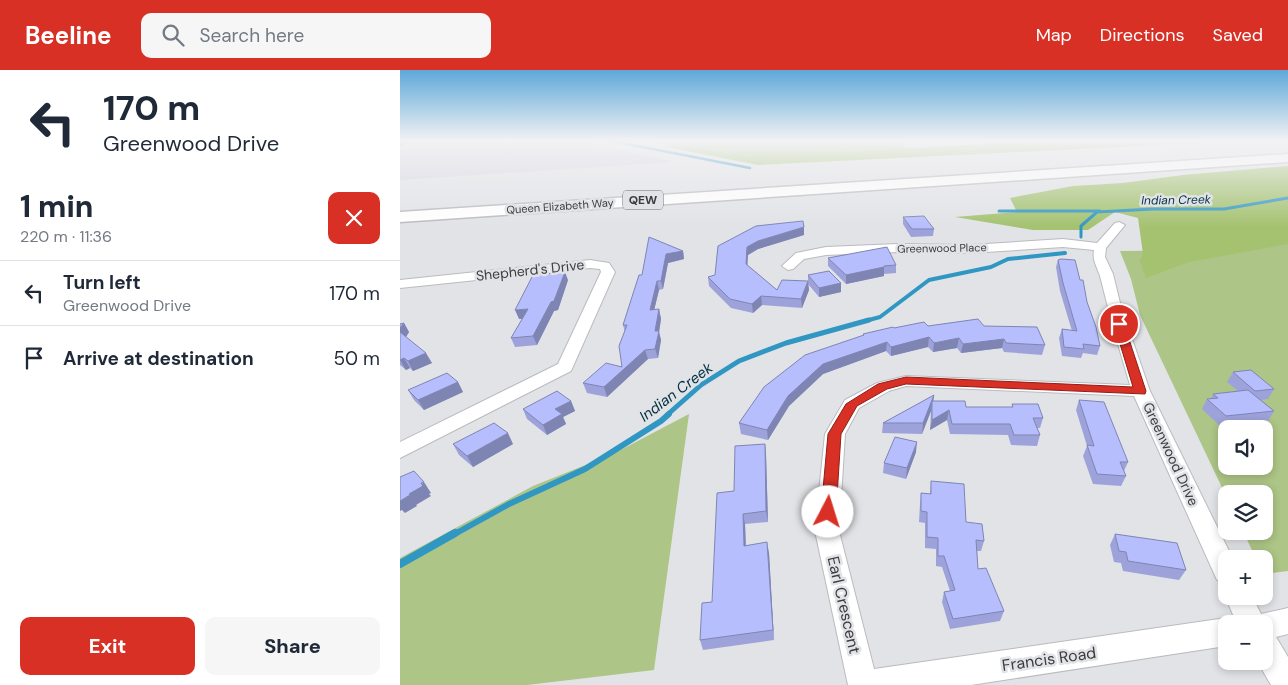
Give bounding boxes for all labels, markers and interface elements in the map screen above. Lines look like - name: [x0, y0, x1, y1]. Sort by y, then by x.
- search box: [141, 13, 491, 58]
- text: Beeline: [25, 20, 111, 51]
- icon: search: [159, 21, 187, 49]
- text: Search here: [199, 23, 304, 48]
- text: Map: [1036, 23, 1072, 47]
- text: Directions: [1100, 23, 1185, 47]
- text: Saved: [1213, 23, 1263, 47]
- text: 170 m: [103, 85, 200, 131]
- icon: left: [20, 90, 85, 155]
- text: Greenwood Drive: [103, 129, 279, 158]
- text: 1 min: [20, 187, 93, 226]
- road number: QEW: [623, 190, 663, 210]
- water label: Indian Creek: [1141, 191, 1212, 209]
- button: close: [328, 192, 380, 244]
- street label: Queen Elizabeth Way: [506, 195, 614, 217]
- text: 220 m · 11:36: [20, 226, 112, 247]
- street label: Greenwood Place: [897, 240, 987, 256]
- street label: Shepherd's Drive: [475, 255, 585, 285]
- text: Turn left: [63, 270, 141, 295]
- icon: left: [20, 279, 48, 307]
- text: 170 m: [329, 281, 380, 306]
- text: Greenwood Drive: [63, 295, 191, 316]
- pin: [1098, 303, 1140, 345]
- icon: arrive: [1105, 310, 1133, 338]
- icon: arrive: [20, 344, 48, 372]
- text: Arrive at destination: [63, 346, 254, 371]
- text: 50 m: [333, 346, 380, 371]
- water label: Indian Creek: [635, 358, 717, 426]
- street label: Greenwood Drive: [1139, 399, 1203, 509]
- map controls: [1218, 420, 1273, 670]
- button: sound: [1218, 420, 1273, 475]
- position arrow: [801, 485, 853, 537]
- button: layers: [1218, 485, 1273, 540]
- button: +: [1218, 550, 1273, 605]
- street label: Earl Crescent: [823, 554, 865, 656]
- button: −: [1218, 615, 1273, 670]
- button: Exit: [20, 617, 195, 675]
- button: Share: [205, 617, 380, 675]
- street label: Francis Road: [1001, 642, 1097, 676]

